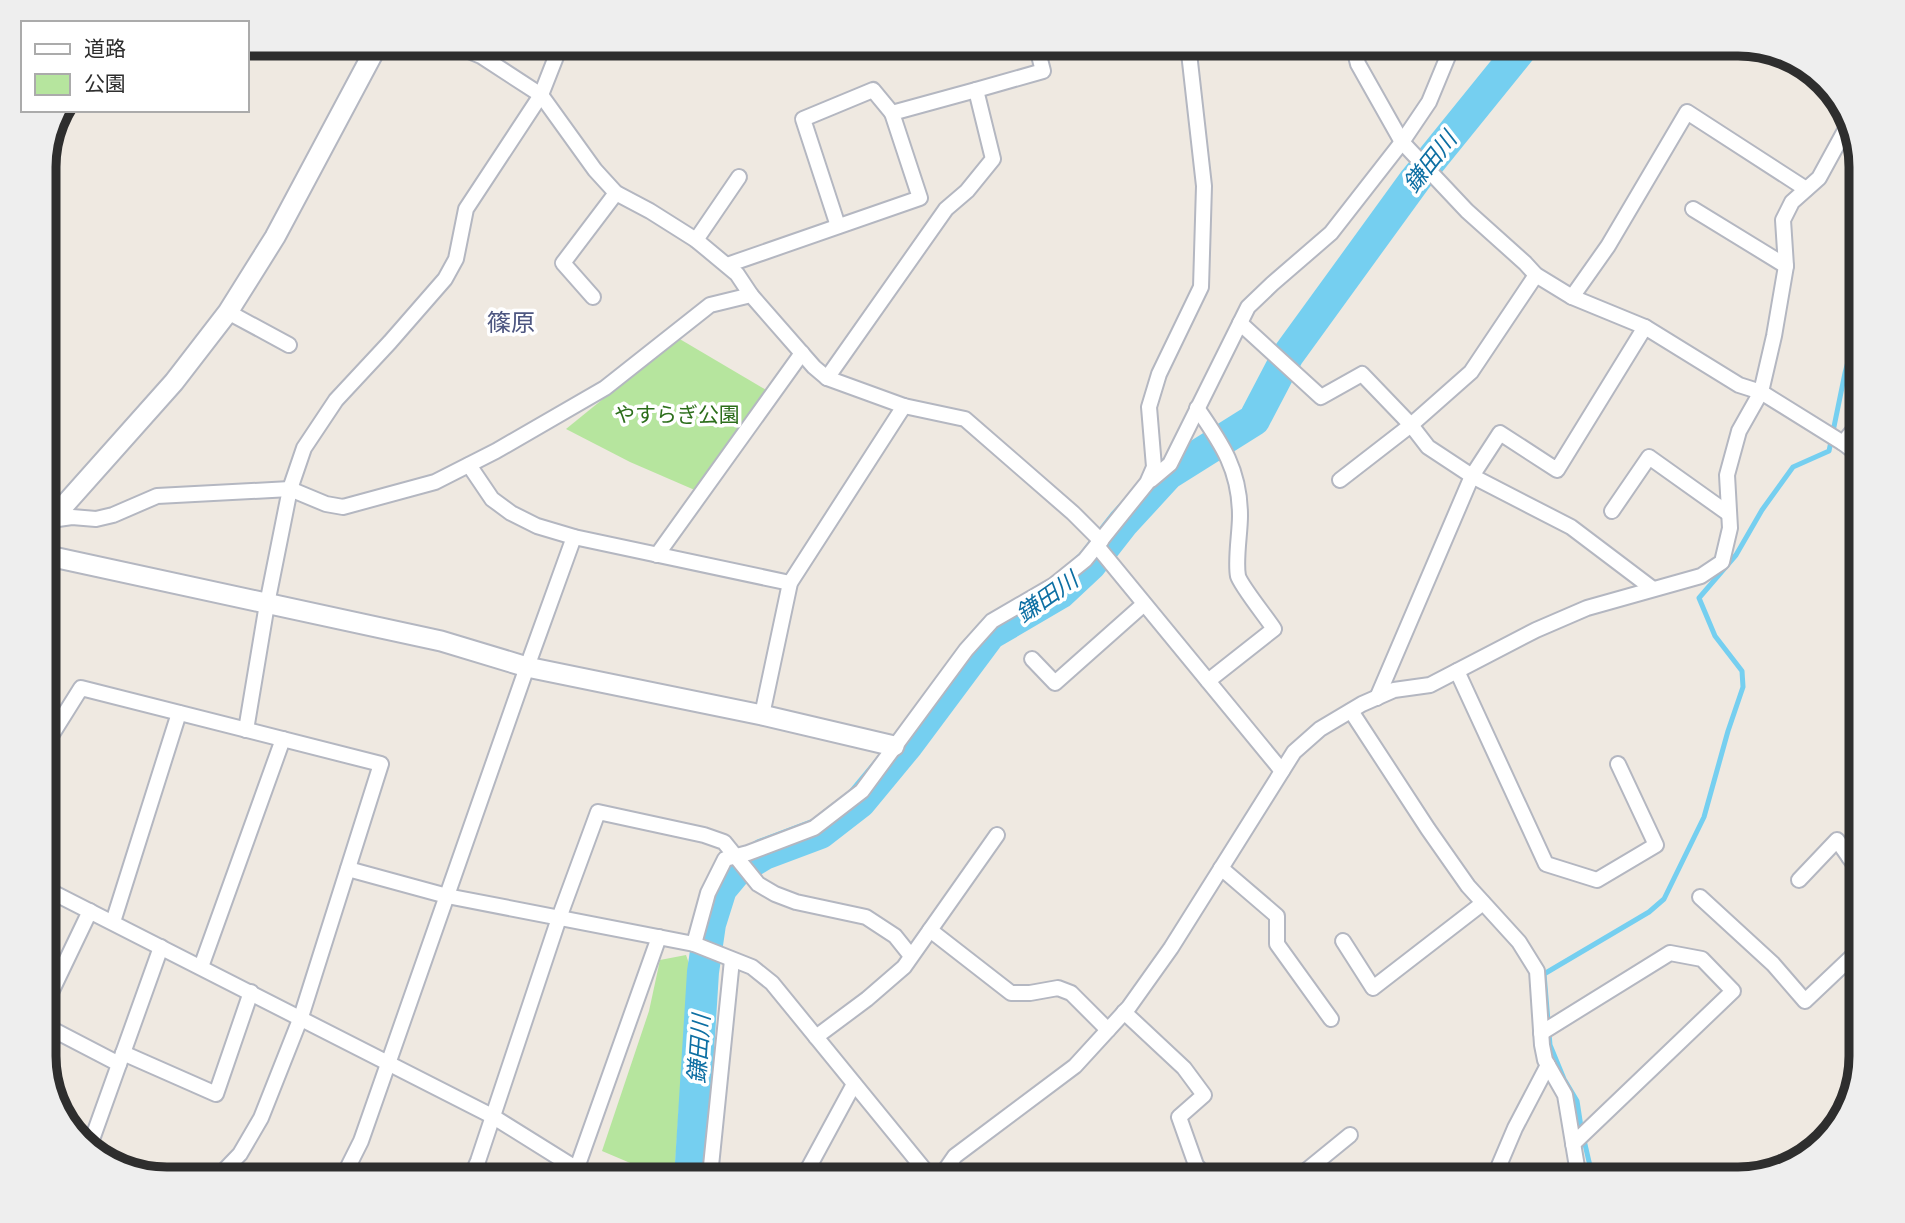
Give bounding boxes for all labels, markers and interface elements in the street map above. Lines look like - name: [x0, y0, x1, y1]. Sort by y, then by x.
- legend: [21, 21, 248, 112]
- text: 道路: [84, 35, 126, 62]
- text: 公園: [84, 70, 126, 97]
- water label: 鎌田川: [1397, 123, 1464, 198]
- district label: 篠原: [487, 307, 535, 338]
- park label: やすらぎ公園: [614, 401, 740, 428]
- water label: 鎌田川: [1010, 563, 1086, 628]
- water label: 鎌田川: [682, 1011, 716, 1084]

